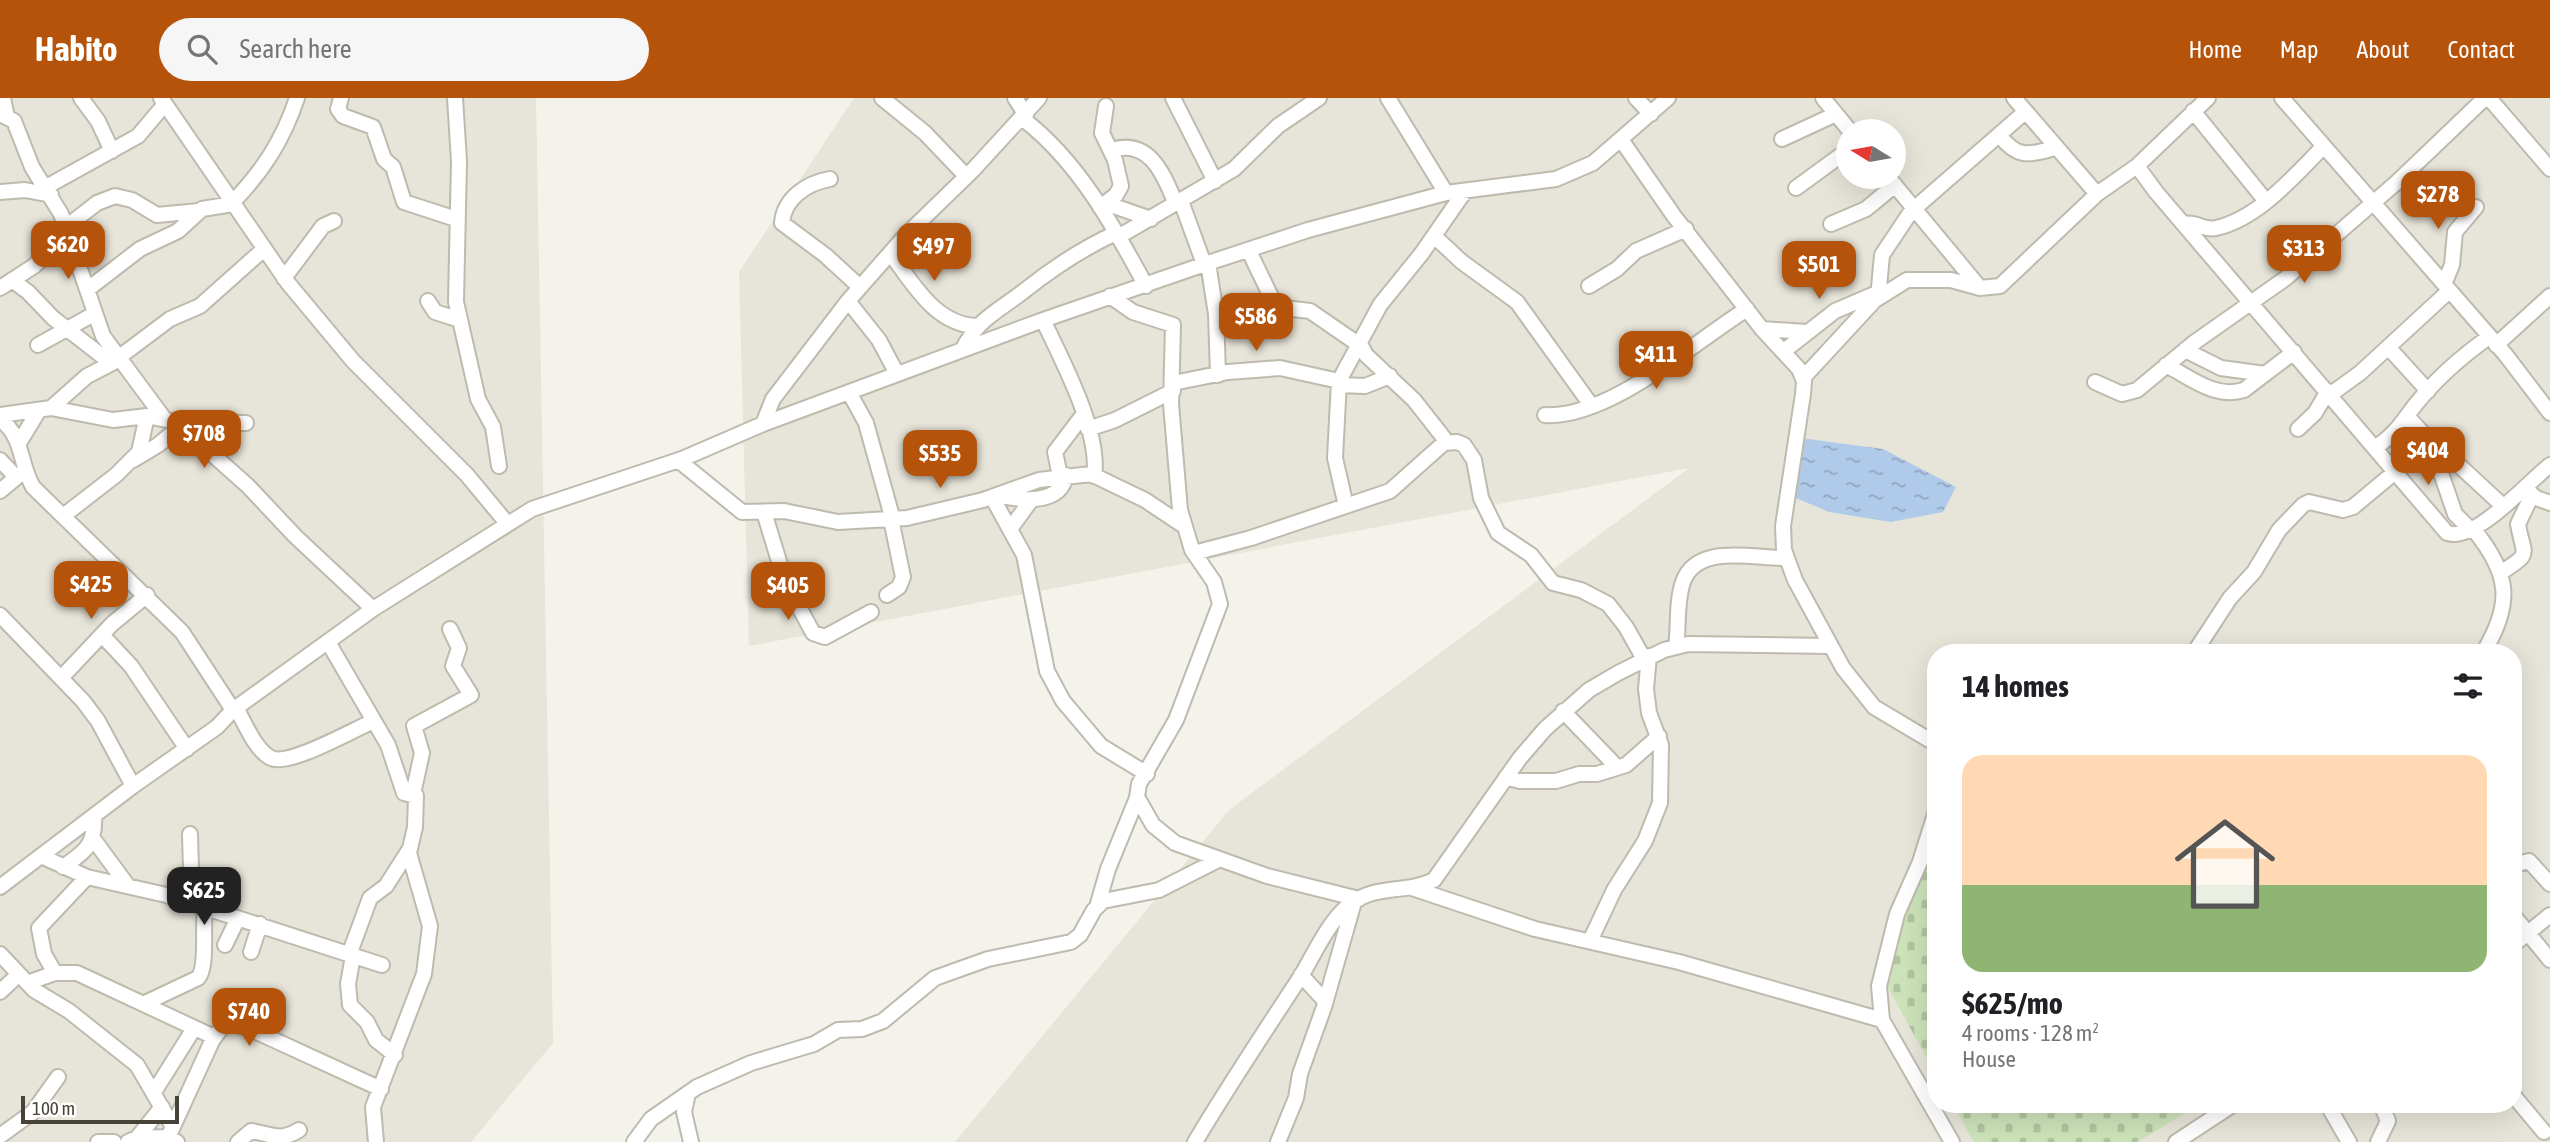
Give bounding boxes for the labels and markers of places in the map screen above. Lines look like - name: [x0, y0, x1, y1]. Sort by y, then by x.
- pin: $278: [2397, 172, 2479, 231]
- pin: $620: [27, 222, 109, 281]
- pin: $497: [893, 223, 975, 283]
- pin: $313: [2263, 226, 2345, 285]
- pin: $501: [1778, 242, 1860, 301]
- pin: $586: [1215, 294, 1297, 353]
- pin: $411: [1615, 331, 1697, 391]
- pin: $708: [163, 410, 245, 470]
- pin: $404: [2387, 428, 2469, 487]
- pin: $535: [899, 430, 981, 490]
- pin: $425: [50, 561, 132, 621]
- pin: $405: [747, 562, 829, 622]
- pin: $625: [163, 868, 245, 927]
- pin: $740: [208, 988, 290, 1048]

